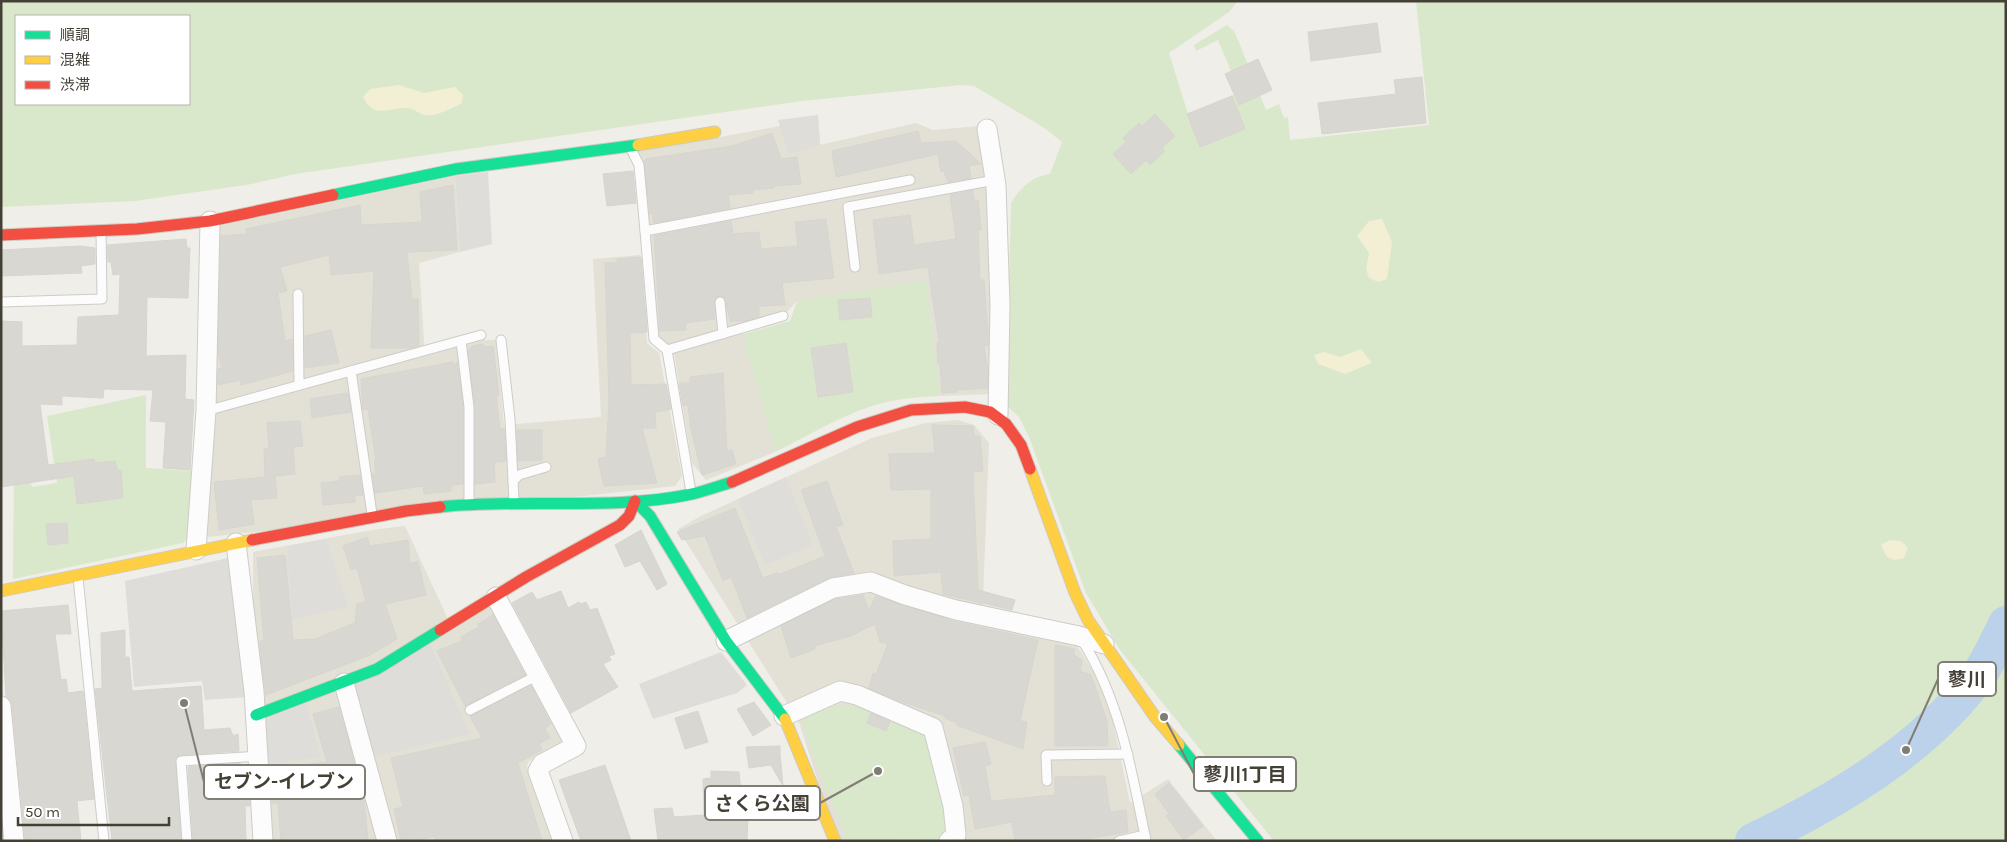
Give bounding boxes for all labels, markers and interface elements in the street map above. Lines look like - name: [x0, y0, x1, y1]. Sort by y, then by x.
- legend: [15, 15, 190, 105]
- text: 順調: [60, 26, 90, 44]
- text: 混雑: [60, 51, 90, 69]
- text: 渋滞: [60, 76, 90, 94]
- callout: 蓼川: [1938, 662, 1996, 696]
- text: 蓼川: [1948, 669, 1986, 691]
- callout: 蓼川1丁目: [1194, 757, 1296, 791]
- text: 蓼川1丁目: [1204, 764, 1286, 786]
- callout: セブン-イレブン: [204, 765, 365, 799]
- text: セブン-イレブン: [214, 771, 354, 793]
- callout: さくら公園: [705, 786, 820, 820]
- text: さくら公園: [714, 793, 810, 815]
- scale bar: [18, 794, 169, 826]
- text: 50 m: [25, 803, 60, 821]

